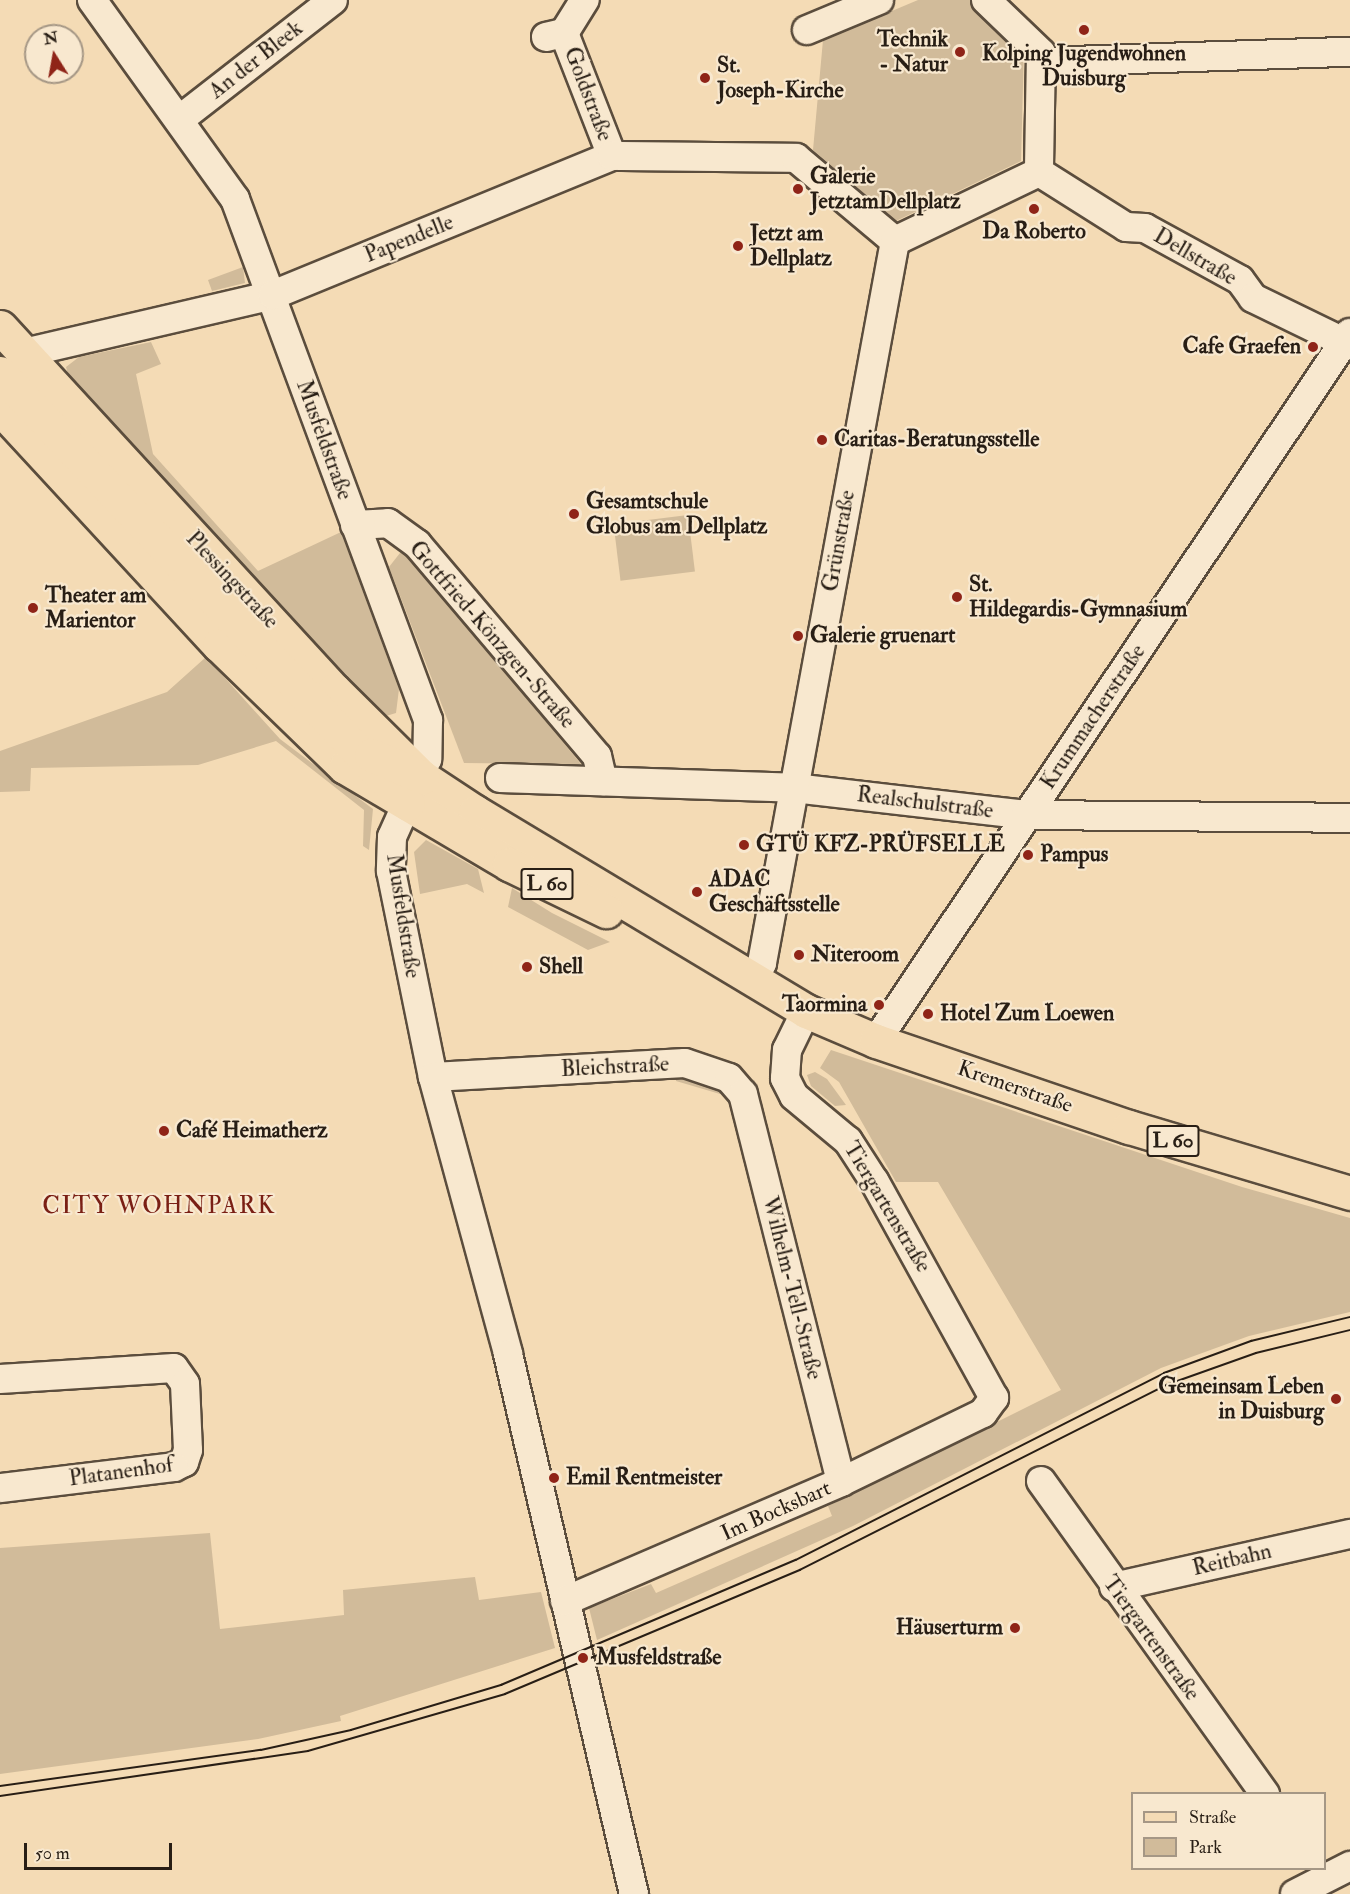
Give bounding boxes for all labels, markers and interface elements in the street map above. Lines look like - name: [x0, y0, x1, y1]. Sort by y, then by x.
- street label: An der Bleek: [204, 15, 308, 105]
- marker: Kolping Jugendwohnen Duisburg: [1077, 23, 1091, 37]
- north arrow: [24, 24, 84, 84]
- place label: Technik - Natur: [877, 26, 948, 78]
- text: N: [42, 27, 60, 49]
- place label: Kolping Jugendwohnen Duisburg: [982, 40, 1186, 92]
- street label: Goldstraße: [558, 43, 618, 145]
- marker: Technik - Natur: [953, 45, 967, 59]
- place label: St. Joseph-Kirche: [717, 52, 844, 104]
- marker: St. Joseph-Kirche: [698, 71, 712, 85]
- place label: Galerie JetztamDellplatz: [810, 163, 961, 214]
- marker: Galerie JetztamDellplatz: [791, 182, 805, 196]
- marker: Da Roberto: [1027, 202, 1041, 216]
- street label: Papendelle: [361, 209, 457, 269]
- place label: Da Roberto: [982, 219, 1086, 245]
- place label: Jetzt am Dellplatz: [750, 220, 832, 272]
- street label: Dellstraße: [1149, 223, 1241, 291]
- marker: Jetzt am Dellplatz: [731, 239, 745, 253]
- place label: Cafe Graefen: [1183, 334, 1301, 360]
- marker: Cafe Graefen: [1306, 340, 1320, 354]
- street label: Musfeldstraße: [290, 377, 358, 503]
- place label: Caritas-Beratungsstelle: [834, 427, 1039, 453]
- marker: Caritas-Beratungsstelle: [815, 433, 829, 447]
- place label: Gesamtschule Globus am Dellplatz: [586, 488, 767, 540]
- street label: Grünstraße: [817, 488, 861, 594]
- marker: Gesamtschule Globus am Dellplatz: [567, 507, 581, 521]
- street label: Plessingstraße: [180, 526, 284, 634]
- street label: Gottfried-Könzgen-Straße: [403, 536, 581, 734]
- place label: St. Hildegardis-Gymnasium: [969, 571, 1187, 622]
- place label: Theater am Marientor: [45, 582, 146, 634]
- marker: St. Hildegardis-Gymnasium: [950, 590, 964, 604]
- marker: Theater am Marientor: [26, 601, 40, 615]
- place label: Galerie gruenart: [810, 623, 955, 649]
- marker: Galerie gruenart: [791, 629, 805, 643]
- street label: Krummacherstraße: [1035, 640, 1151, 794]
- street label: Realschulstraße: [855, 782, 995, 824]
- place label: GTÜ KFZ-PRÜFSELLE: [756, 832, 1005, 858]
- marker: GTÜ KFZ-PRÜFSELLE: [737, 838, 751, 852]
- place label: Pampus: [1040, 842, 1108, 868]
- marker: Pampus: [1021, 848, 1035, 862]
- street label: Musfeldstraße: [380, 852, 426, 980]
- road number: L 60: [520, 866, 574, 902]
- place label: ADAC Geschäftsstelle: [709, 866, 840, 918]
- marker: ADAC Geschäftsstelle: [690, 885, 704, 899]
- place label: Niteroom: [811, 942, 899, 968]
- marker: Niteroom: [792, 948, 806, 962]
- place label: Shell: [539, 954, 583, 980]
- marker: Shell: [520, 960, 534, 974]
- place label: Taormina: [782, 992, 867, 1018]
- marker: Taormina: [872, 998, 886, 1012]
- place label: Hotel Zum Loewen: [940, 1001, 1114, 1027]
- marker: Hotel Zum Loewen: [921, 1007, 935, 1021]
- street label: Bleichstraße: [560, 1051, 670, 1083]
- street label: Kremerstraße: [954, 1055, 1076, 1119]
- place label: Café Heimatherz: [176, 1118, 328, 1144]
- road number: L 60: [1146, 1123, 1200, 1159]
- marker: Café Heimatherz: [157, 1124, 171, 1138]
- street label: Tiergartenstraße: [838, 1137, 936, 1277]
- district label: CITY WOHNPARK: [42, 1192, 276, 1220]
- street label: Wilhelm-Tell-Straße: [756, 1194, 828, 1382]
- place label: Gemeinsam Leben in Duisburg: [1158, 1373, 1324, 1424]
- marker: Gemeinsam Leben in Duisburg: [1329, 1392, 1343, 1406]
- street label: Platanenhof: [67, 1452, 175, 1492]
- place label: Emil Rentmeister: [566, 1465, 722, 1491]
- marker: Emil Rentmeister: [547, 1471, 561, 1485]
- street label: Im Bocksbart: [717, 1475, 835, 1547]
- street label: Reitbahn: [1190, 1538, 1274, 1582]
- street label: Tiergartenstraße: [1097, 1570, 1205, 1706]
- place label: Häuserturm: [896, 1615, 1003, 1641]
- marker: Häuserturm: [1008, 1621, 1022, 1635]
- place label: Musfeldstraße: [596, 1645, 721, 1671]
- marker: Musfeldstraße: [574, 1649, 592, 1667]
- legend: [1131, 1792, 1326, 1870]
- text: Straße: [1189, 1806, 1236, 1829]
- scale bar: [27, 1831, 176, 1869]
- text: Park: [1189, 1836, 1222, 1859]
- text: 50 m: [35, 1842, 70, 1865]

